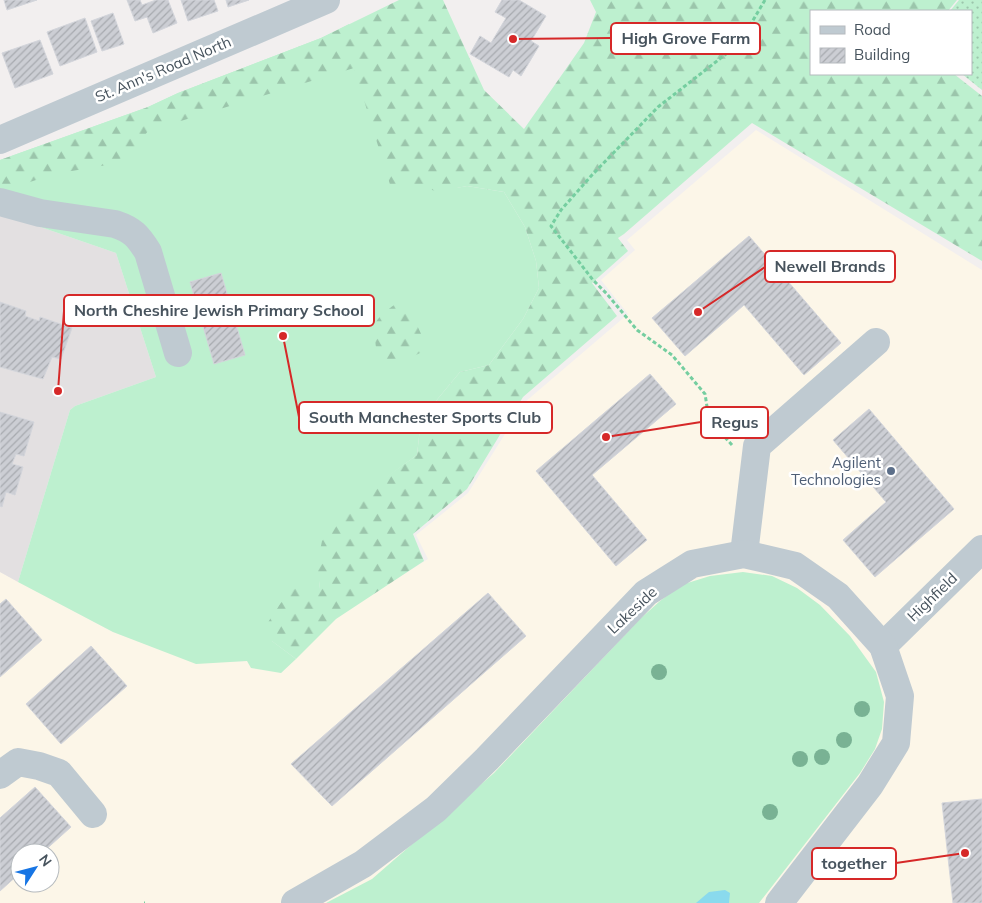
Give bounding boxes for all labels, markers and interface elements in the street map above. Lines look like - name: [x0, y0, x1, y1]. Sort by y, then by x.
- legend: [810, 10, 972, 75]
- text: Road: [854, 20, 891, 39]
- callout: High Grove Farm: [611, 23, 760, 54]
- text: High Grove Farm: [622, 28, 750, 48]
- street label: St. Ann's Road North: [92, 32, 234, 106]
- text: Building: [854, 45, 910, 64]
- callout: Newell Brands: [765, 251, 895, 282]
- text: Newell Brands: [775, 256, 885, 276]
- callout: North Cheshire Jewish Primary School: [64, 295, 374, 326]
- text: North Cheshire Jewish Primary School: [74, 300, 364, 320]
- callout: South Manchester Sports Club: [299, 402, 552, 433]
- text: South Manchester Sports Club: [309, 407, 541, 427]
- callout: Regus: [701, 407, 768, 438]
- text: Regus: [711, 412, 759, 432]
- place label: Agilent Technologies: [791, 453, 881, 489]
- marker: Agilent Technologies: [885, 465, 897, 477]
- street label: Highfield: [903, 569, 961, 625]
- street label: Lakeside: [603, 582, 661, 638]
- north arrow: [10, 843, 60, 893]
- callout: together: [812, 848, 896, 879]
- text: N: [35, 851, 56, 870]
- text: together: [822, 853, 887, 873]

